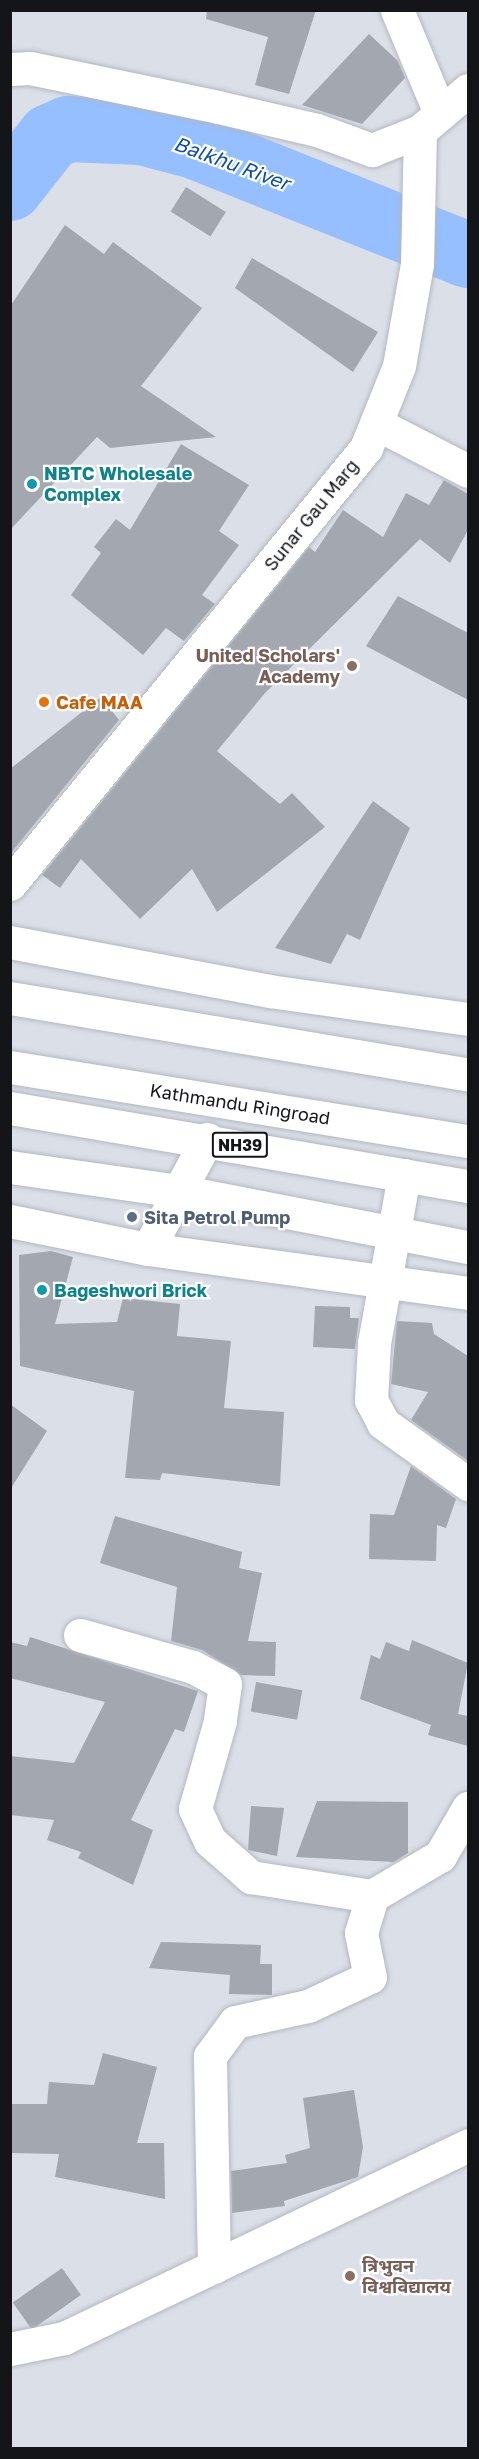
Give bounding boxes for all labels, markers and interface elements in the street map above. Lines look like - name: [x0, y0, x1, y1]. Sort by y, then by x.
- water label: Balkhu River: [171, 131, 293, 195]
- street label: Sunar Gau Marg: [260, 455, 362, 575]
- place label: NBTC Wholesale Complex: [44, 463, 192, 506]
- marker: NBTC Wholesale Complex: [25, 477, 39, 491]
- place label: United Scholars' Academy: [196, 645, 340, 688]
- marker: United Scholars' Academy: [345, 659, 359, 673]
- place label: Cafe MAA: [56, 691, 143, 713]
- marker: Cafe MAA: [37, 695, 51, 709]
- street label: Kathmandu Ringroad: [148, 1079, 332, 1129]
- road number: NH39: [212, 1132, 268, 1158]
- place label: Sita Petrol Pump: [144, 1206, 290, 1228]
- marker: Sita Petrol Pump: [125, 1210, 139, 1224]
- place label: Bageshwori Brick: [54, 1279, 207, 1301]
- marker: Bageshwori Brick: [35, 1283, 49, 1297]
- place label: त्रिभुवन विश्वविद्यालय: [362, 2255, 451, 2298]
- marker: त्रिभुवन विश्वविद्यालय: [343, 2269, 357, 2283]

